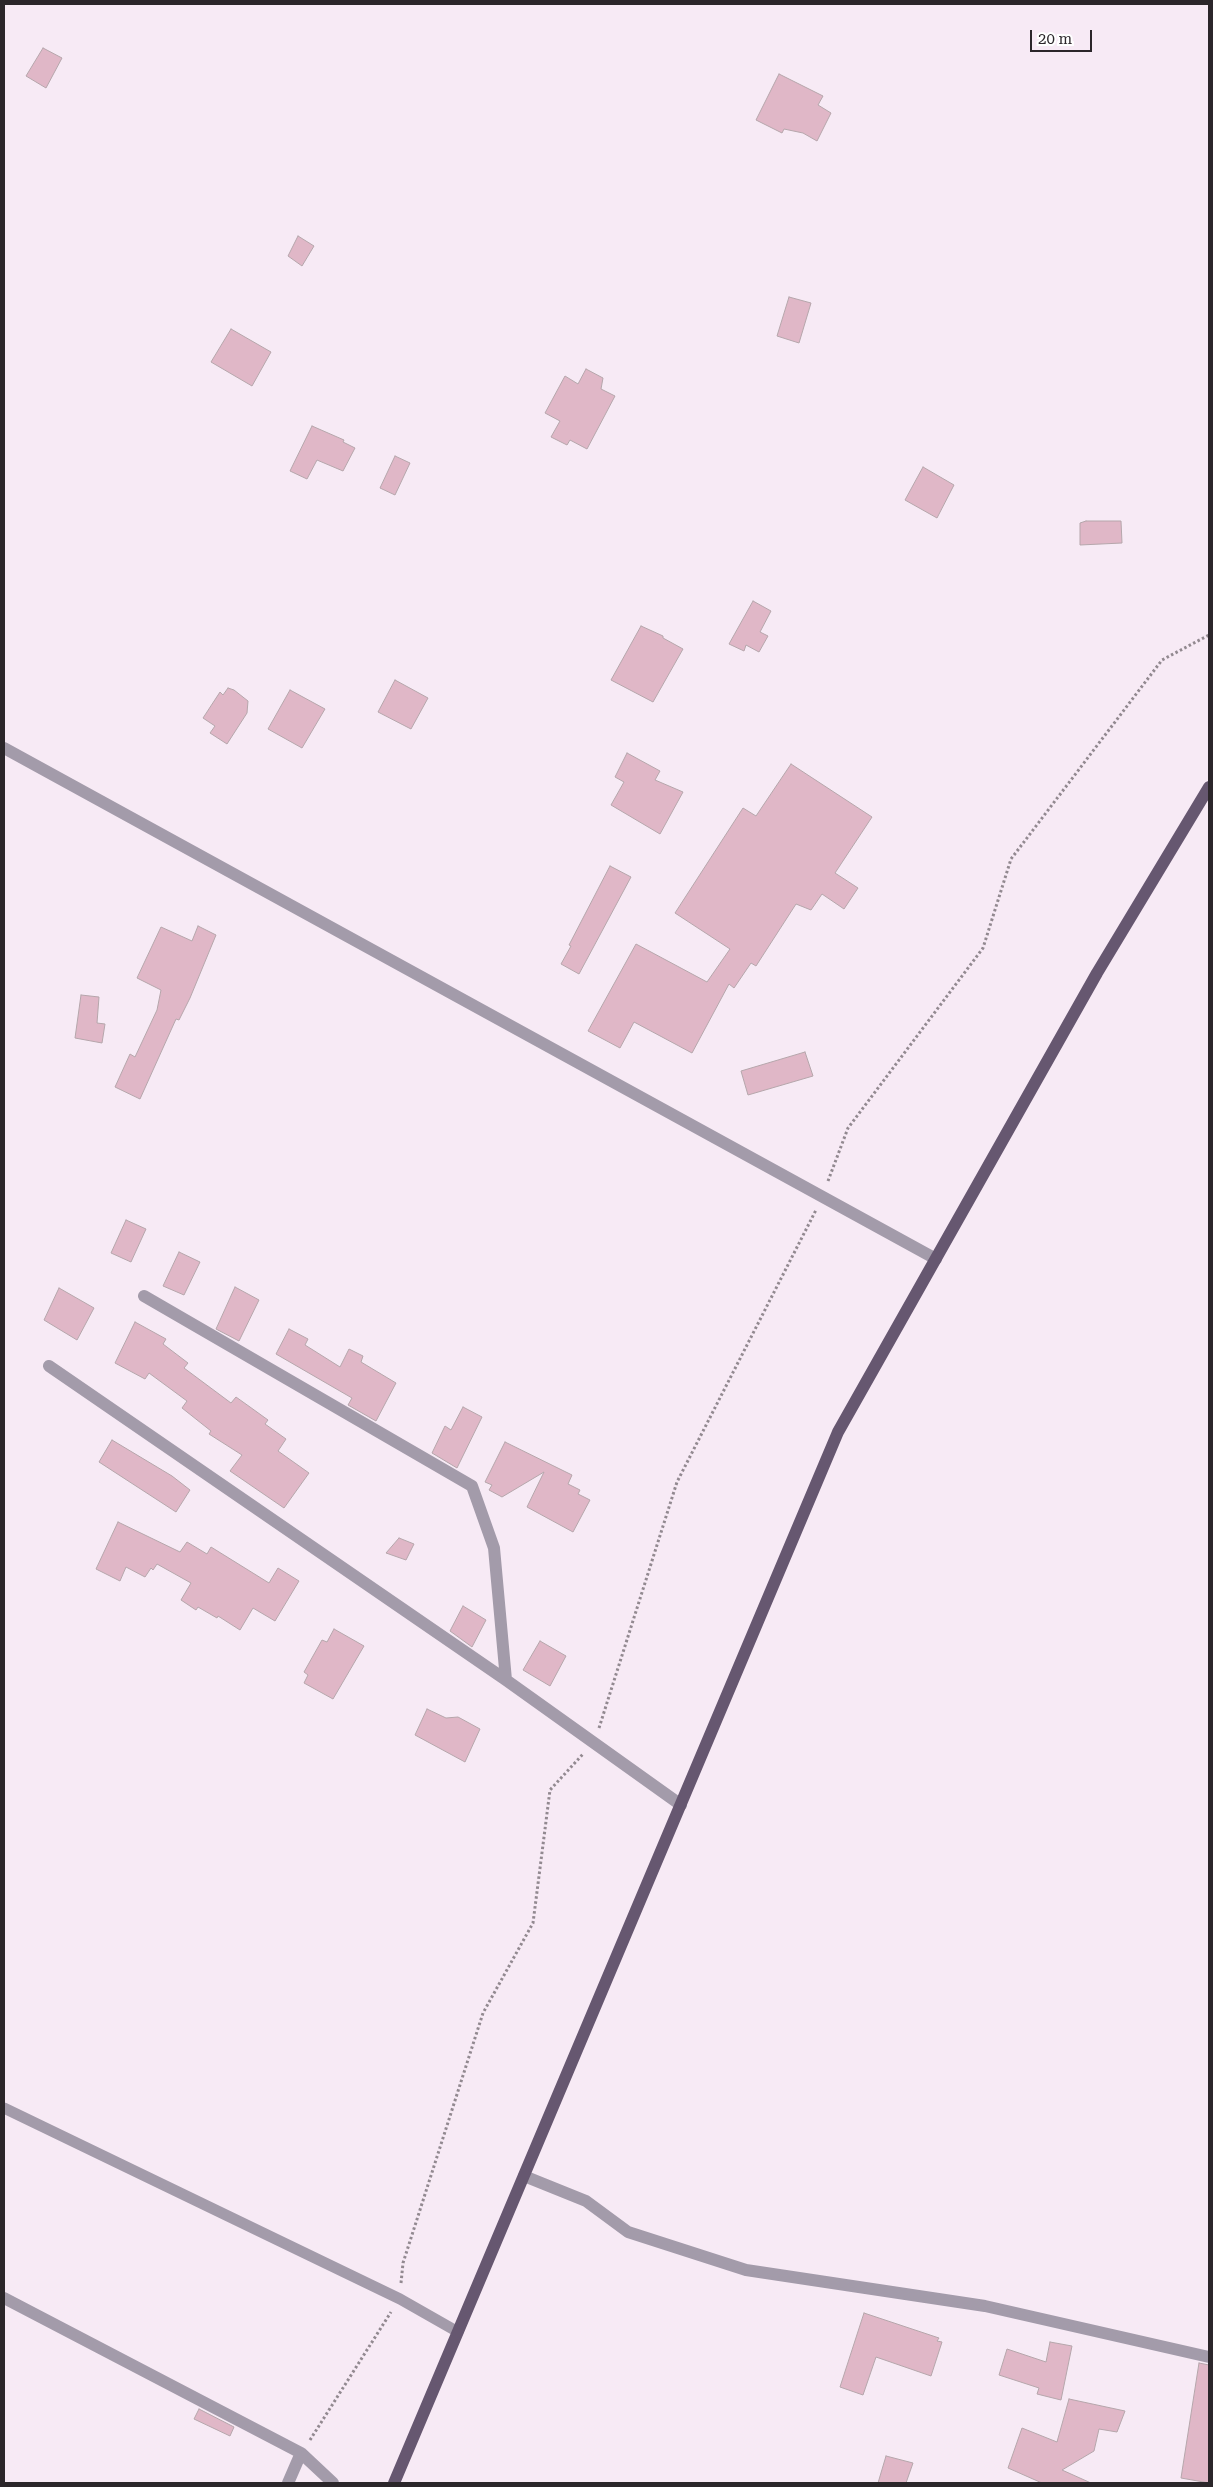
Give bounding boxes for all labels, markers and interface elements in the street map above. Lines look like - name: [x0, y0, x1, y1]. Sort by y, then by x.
- scale bar: [1033, 20, 1096, 52]
- text: 20 m: [1038, 30, 1072, 48]

